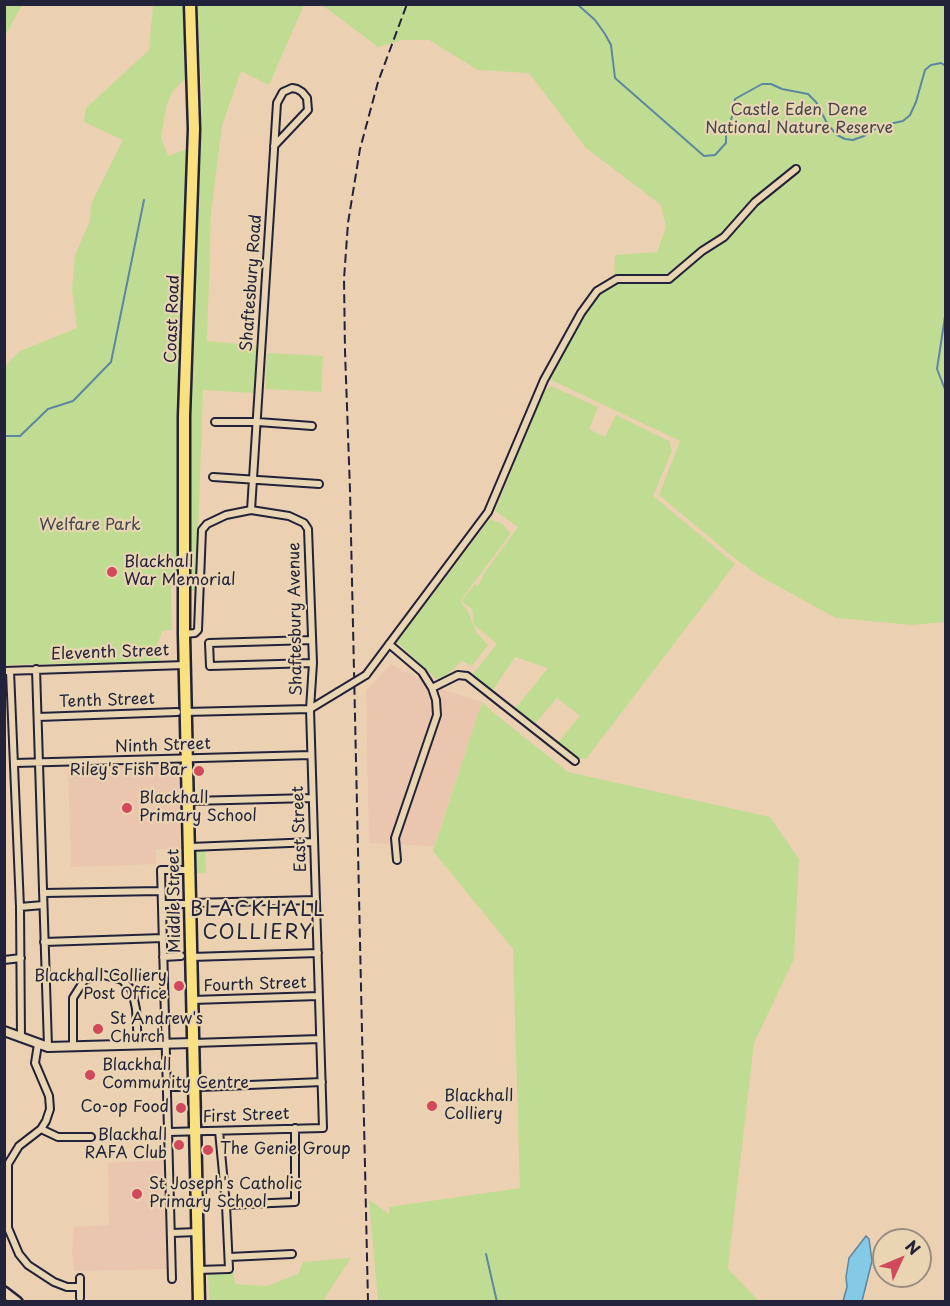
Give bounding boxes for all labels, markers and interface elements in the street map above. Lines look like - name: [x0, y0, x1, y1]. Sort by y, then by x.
- park label: Castle Eden Dene National Nature Reserve: [705, 101, 893, 139]
- street label: Shaftesbury Road: [238, 214, 266, 352]
- street label: Coast Road: [162, 274, 184, 364]
- park label: Welfare Park: [39, 516, 141, 536]
- street label: Shaftesbury Avenue: [285, 542, 307, 696]
- place label: Blackhall War Memorial: [124, 553, 236, 591]
- marker: Blackhall War Memorial: [105, 565, 119, 579]
- street label: Eleventh Street: [51, 641, 169, 665]
- street label: Tenth Street: [59, 690, 155, 712]
- street label: Ninth Street: [115, 735, 211, 757]
- place label: Riley's Fish Bar: [70, 761, 187, 781]
- marker: Riley's Fish Bar: [192, 764, 206, 778]
- street label: East Street: [289, 786, 311, 872]
- place label: Blackhall Primary School: [139, 789, 257, 827]
- marker: Blackhall Primary School: [120, 801, 134, 815]
- street label: Middle Street: [164, 849, 186, 953]
- district label: BLACKHALL COLLIERY: [190, 898, 326, 945]
- place label: Blackhall Colliery Post Office: [34, 967, 167, 1005]
- street label: Fourth Street: [203, 974, 307, 996]
- marker: Blackhall Colliery Post Office: [172, 979, 186, 993]
- place label: St Andrew's Church: [110, 1010, 203, 1048]
- marker: St Andrew's Church: [91, 1022, 105, 1036]
- place label: Blackhall Community Centre: [102, 1056, 249, 1094]
- marker: Blackhall Community Centre: [83, 1068, 97, 1082]
- place label: Blackhall Colliery: [444, 1087, 513, 1125]
- place label: Co-op Food: [80, 1098, 169, 1118]
- marker: Blackhall Colliery: [425, 1099, 439, 1113]
- marker: Co-op Food: [174, 1101, 188, 1115]
- street label: First Street: [202, 1105, 290, 1127]
- place label: Blackhall RAFA Club: [85, 1126, 167, 1164]
- marker: Blackhall RAFA Club: [172, 1138, 186, 1152]
- place label: The Genie Group: [220, 1140, 351, 1160]
- marker: The Genie Group: [201, 1143, 215, 1157]
- place label: St Joseph's Catholic Primary School: [149, 1175, 302, 1213]
- marker: St Joseph's Catholic Primary School: [130, 1187, 144, 1201]
- north arrow: [872, 1228, 932, 1288]
- text: N: [900, 1234, 927, 1260]

